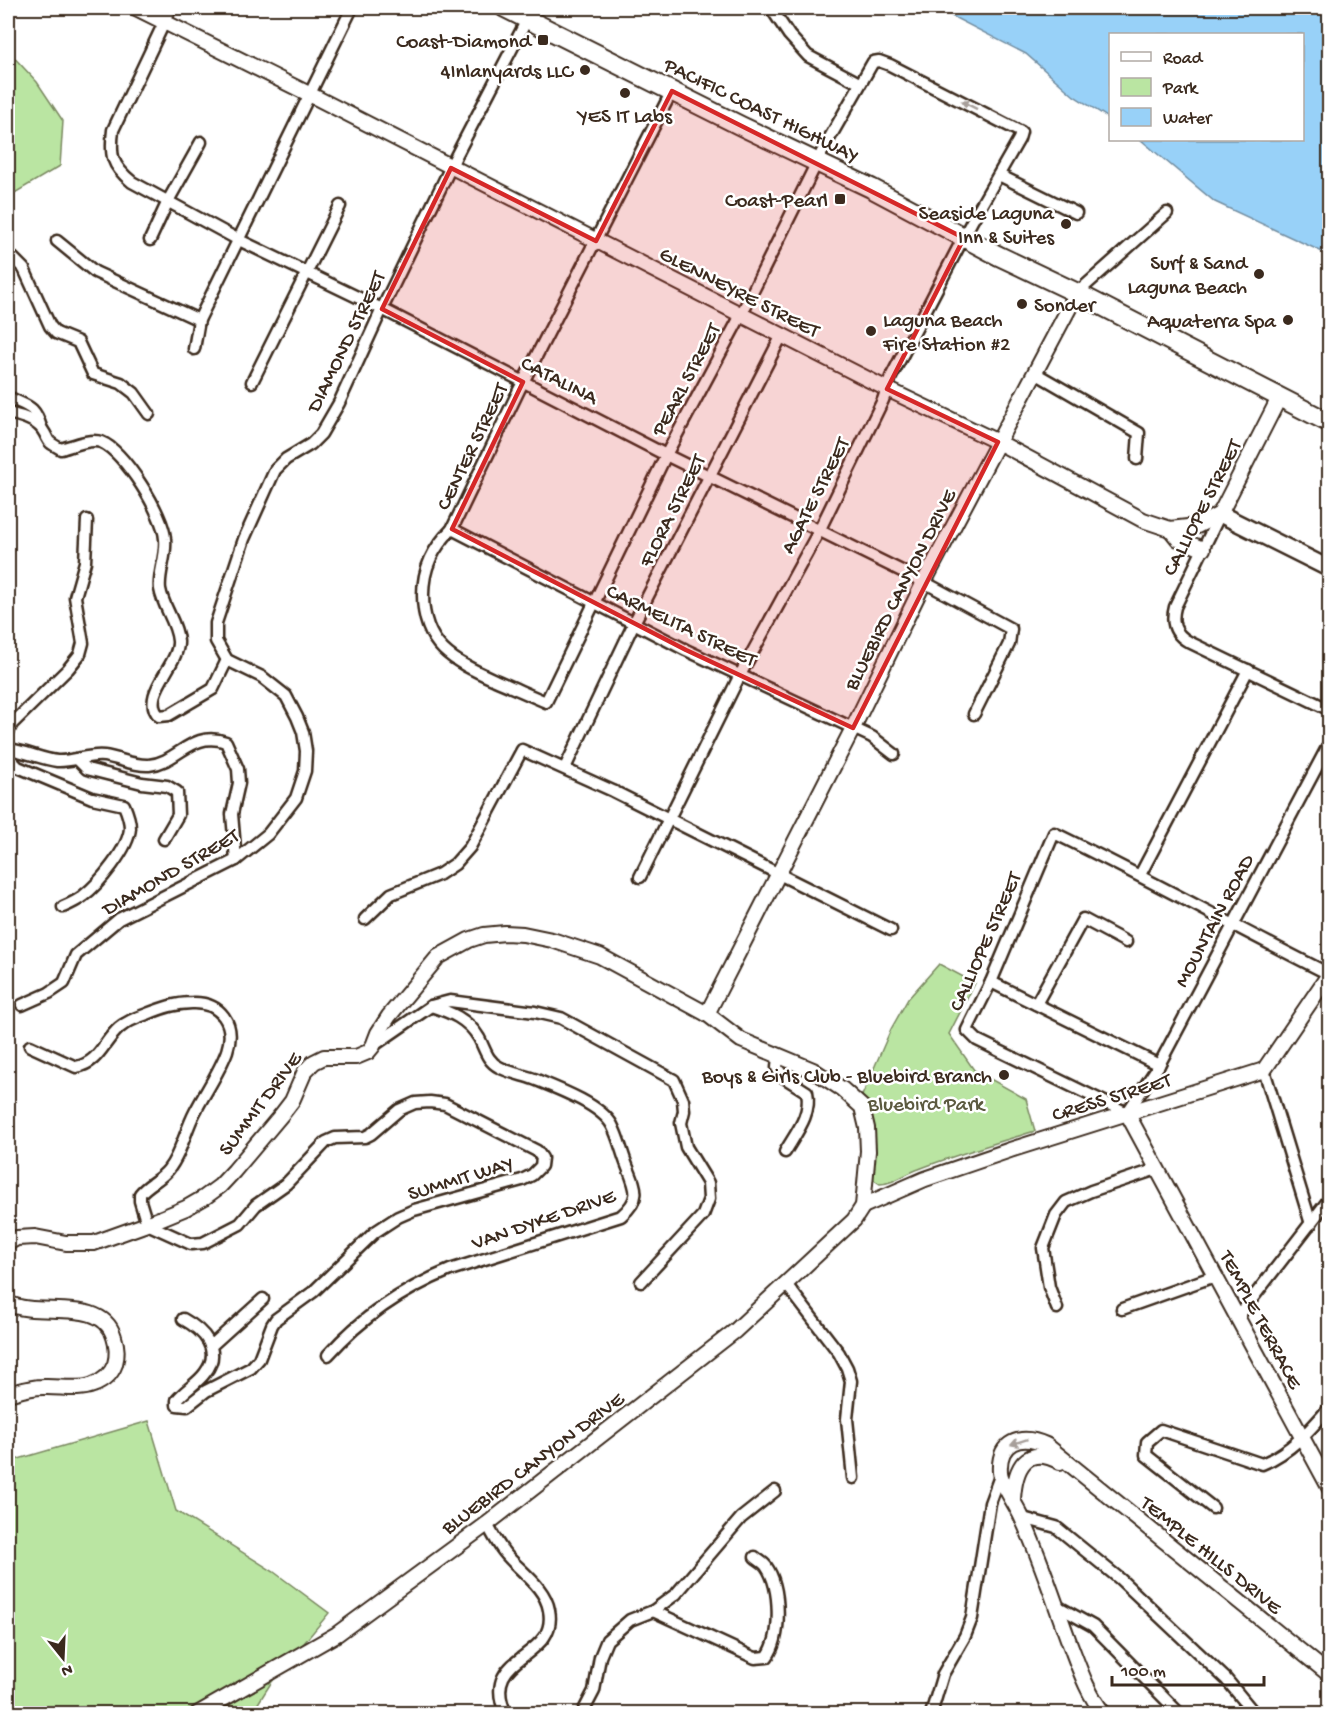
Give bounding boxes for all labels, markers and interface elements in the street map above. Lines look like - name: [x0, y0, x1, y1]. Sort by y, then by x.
- place label: Coast-Diamond: [396, 31, 533, 56]
- marker: Coast-Diamond: [536, 33, 550, 47]
- legend: [1109, 33, 1304, 141]
- text: Road: [1163, 49, 1204, 70]
- street label: PACIFIC COAST HIGHWAY: [658, 54, 862, 170]
- place label: 4Inlanyards LLC: [441, 61, 575, 86]
- marker: 4Inlanyards LLC: [578, 63, 592, 77]
- text: Park: [1162, 79, 1199, 100]
- marker: YES IT Labs: [618, 86, 632, 100]
- one-way arrow: [961, 100, 978, 110]
- place label: YES IT Labs: [576, 106, 673, 131]
- text: Water: [1163, 109, 1213, 130]
- place label: Coast-Pearl: [725, 190, 828, 215]
- marker: Coast-Pearl: [833, 192, 847, 206]
- place label: Seaside Laguna Inn & Suites: [919, 203, 1055, 252]
- marker: Seaside Laguna Inn & Suites: [1059, 217, 1073, 231]
- street label: GLENNEYRE STREET: [654, 243, 823, 346]
- place label: Surf & Sand Laguna Beach: [1128, 253, 1249, 302]
- street label: DIAMOND STREET: [302, 267, 393, 419]
- marker: Surf & Sand Laguna Beach: [1252, 267, 1266, 281]
- place label: Sonder: [1034, 295, 1097, 320]
- marker: Sonder: [1015, 297, 1029, 311]
- place label: Laguna Beach Fire Station #2: [882, 310, 1010, 359]
- place label: Aquaterra Spa: [1147, 311, 1277, 336]
- marker: Aquaterra Spa: [1281, 313, 1295, 327]
- street label: PEARL STREET: [648, 319, 729, 442]
- marker: Laguna Beach Fire Station #2: [864, 324, 878, 338]
- street label: CATALINA: [516, 352, 603, 413]
- street label: CENTER STREET: [433, 379, 516, 515]
- street label: AGATE STREET: [777, 433, 858, 559]
- street label: CALLIOPE STREET: [1159, 435, 1250, 581]
- street label: FLORA STREET: [635, 451, 713, 573]
- street label: BLUEBIRD CANYON DRIVE: [840, 485, 964, 696]
- street label: CARMELITA STREET: [601, 580, 760, 675]
- street label: DIAMOND STREET: [97, 824, 245, 924]
- street label: MOUNTAIN ROAD: [1171, 851, 1262, 992]
- street label: CALLIOPE STREET: [945, 868, 1029, 1016]
- street label: SUMMIT DRIVE: [215, 1047, 310, 1162]
- place label: Boys & Girls Club - Bluebird Branch: [701, 1066, 992, 1091]
- marker: Boys & Girls Club - Bluebird Branch: [997, 1068, 1011, 1082]
- street label: CRESS STREET: [1050, 1069, 1175, 1129]
- park label: Bluebird Park: [867, 1094, 987, 1119]
- street label: SUMMIT WAY: [405, 1152, 517, 1208]
- street label: VAN DYKE DRIVE: [468, 1185, 620, 1258]
- street label: TEMPLE TERRACE: [1211, 1246, 1306, 1395]
- street label: BLUEBIRD CANYON DRIVE: [437, 1387, 631, 1542]
- one-way arrow: [1009, 1438, 1027, 1448]
- street label: TEMPLE HILLS DRIVE: [1133, 1491, 1286, 1622]
- north arrow: [33, 1628, 93, 1688]
- scale bar: [1112, 1649, 1264, 1687]
- text: N: [58, 1658, 74, 1680]
- text: 100 m: [1120, 1662, 1166, 1683]

